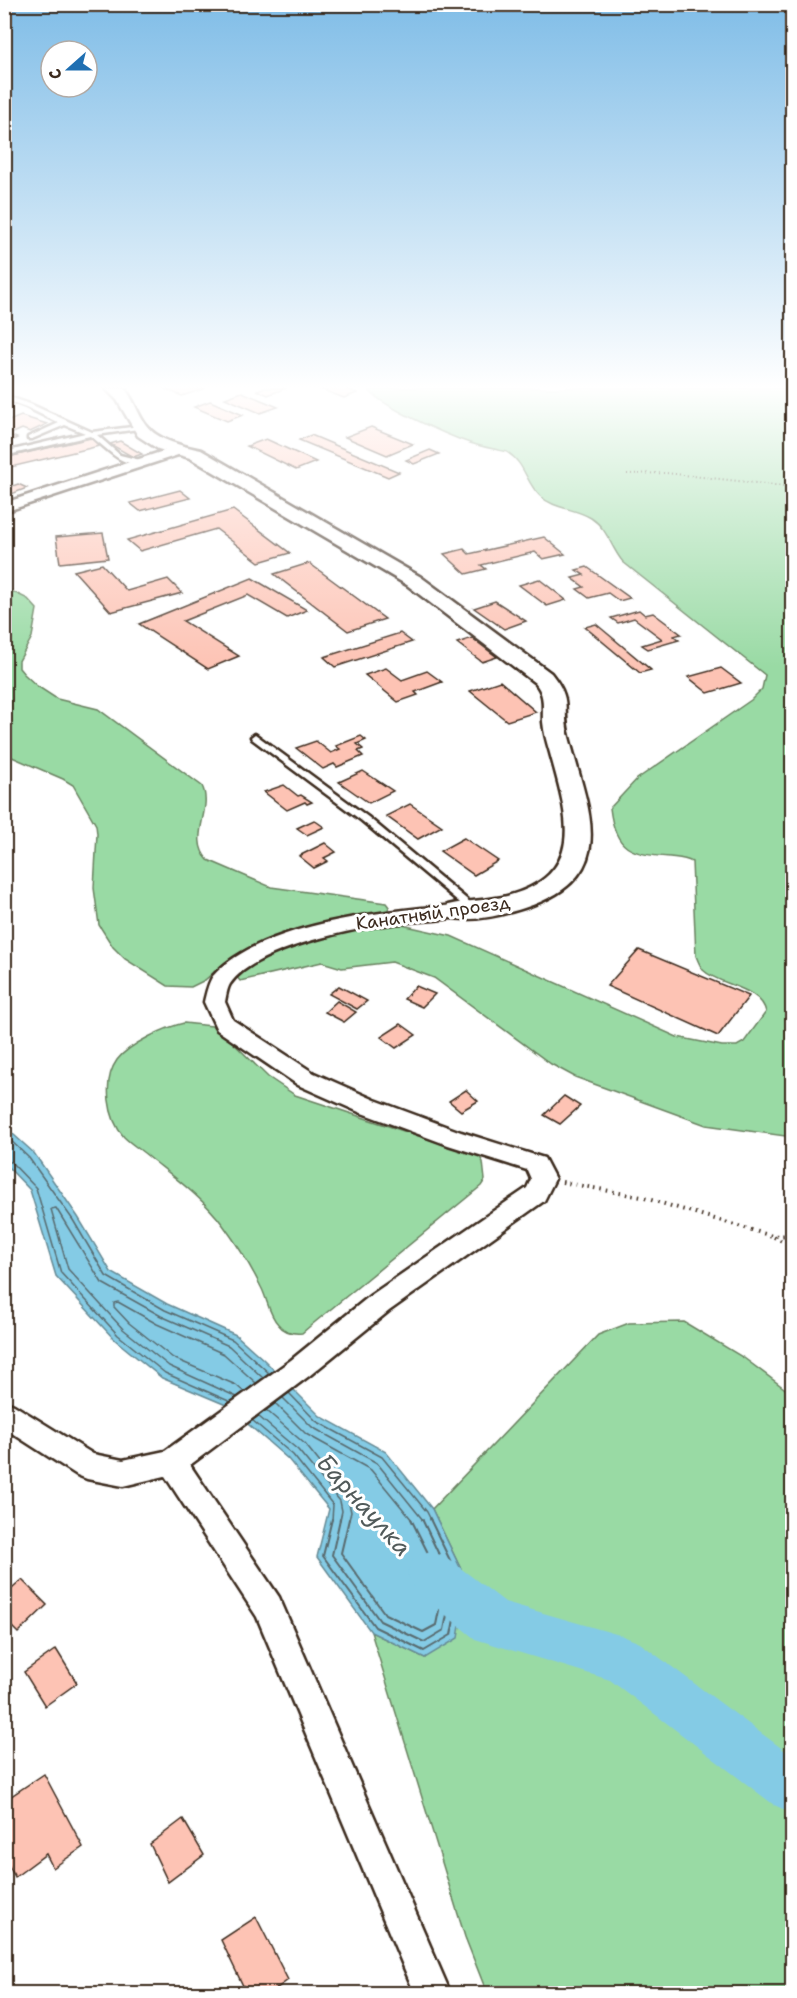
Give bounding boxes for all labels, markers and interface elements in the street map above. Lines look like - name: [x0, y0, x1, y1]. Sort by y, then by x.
- north arrow: [39, 39, 99, 99]
- text: С: [44, 66, 67, 83]
- street label: Канатный проезд: [354, 890, 512, 936]
- water label: Барнаулка: [309, 1447, 419, 1563]

